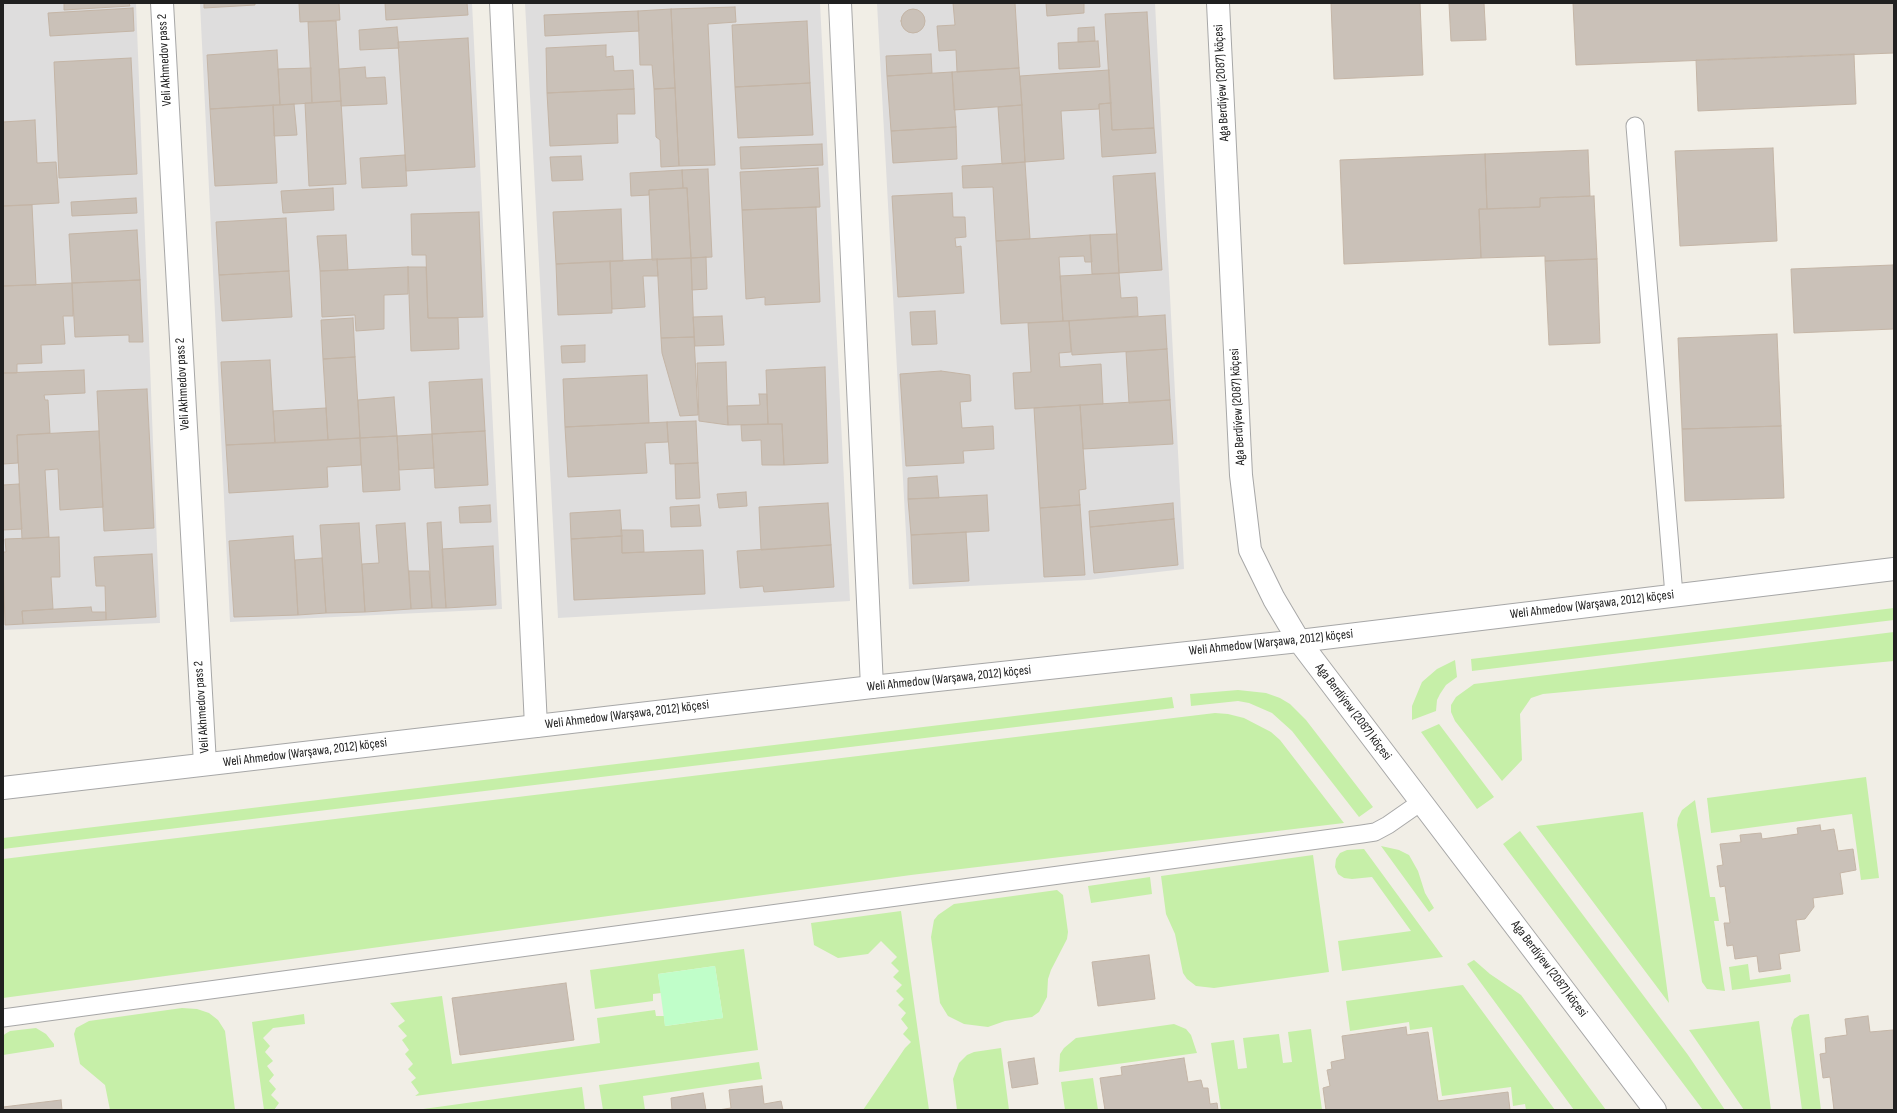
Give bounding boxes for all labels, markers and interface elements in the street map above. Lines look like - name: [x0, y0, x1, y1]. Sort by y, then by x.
- street label: Veli Akhmedov pass 2: [155, 13, 175, 107]
- street label: Aga Berdiýew (2087) köçesi: [1211, 24, 1233, 142]
- street label: Veli Akhmedov pass 2: [173, 337, 193, 431]
- street label: Aga Berdiýew (2087) köçesi: [1227, 348, 1249, 466]
- street label: Weli Ahmedow (Warşawa, 2012) köçesi: [1509, 587, 1675, 623]
- street label: Weli Ahmedow (Warşawa, 2012) köçesi: [1188, 627, 1354, 659]
- street label: Veli Akhmedov pass 2: [191, 660, 213, 754]
- street label: Aga Berdiýew (2087) köçesi: [1311, 660, 1395, 764]
- street label: Weli Ahmedow (Warşawa, 2012) köçesi: [866, 663, 1032, 695]
- street label: Weli Ahmedow (Warşawa, 2012) köçesi: [544, 697, 710, 733]
- street label: Weli Ahmedow (Warşawa, 2012) köçesi: [222, 735, 388, 771]
- street label: Aga Berdiýew (2087) köçesi: [1507, 917, 1591, 1021]

